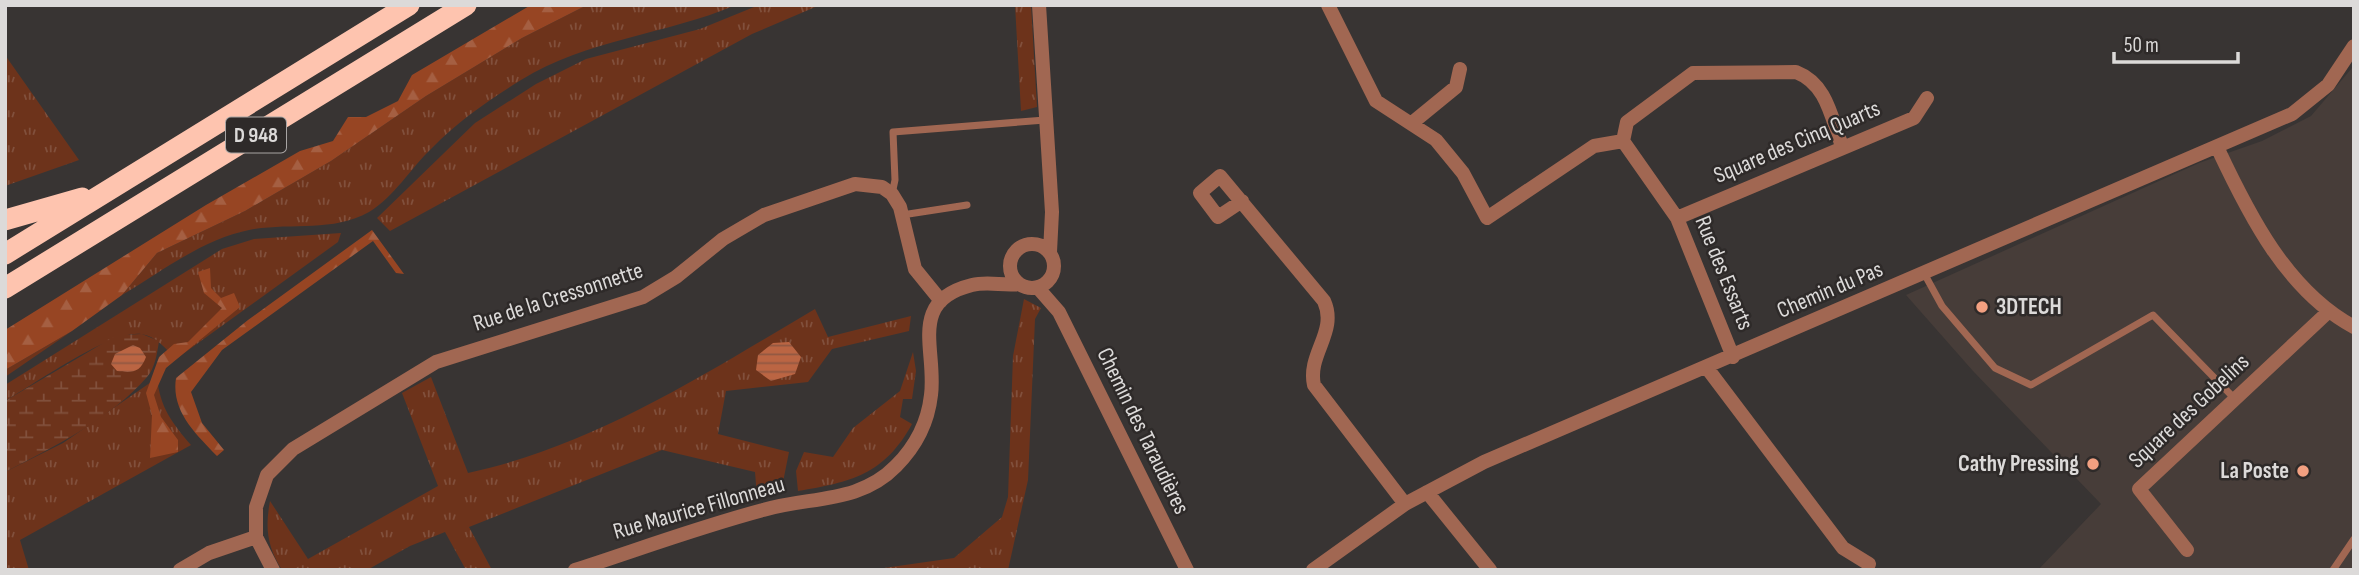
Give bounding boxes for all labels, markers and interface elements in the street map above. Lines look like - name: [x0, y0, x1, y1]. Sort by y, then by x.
- scale bar: [2114, 21, 2238, 65]
- text: 50 m: [2124, 33, 2159, 58]
- street label: Square des Cinq Quarts: [1710, 94, 1884, 190]
- road number: D 948: [226, 118, 286, 152]
- street label: Rue des Essarts: [1688, 212, 1760, 334]
- street label: Chemin du Pas: [1773, 255, 1887, 325]
- street label: Rue de la Cressonnette: [470, 256, 646, 338]
- place label: 3DTECH: [1996, 293, 2062, 321]
- marker: 3DTECH: [1974, 299, 1990, 315]
- street label: Chemin des Taraudières: [1091, 343, 1195, 519]
- street label: Square des Gobelins: [2123, 348, 2255, 474]
- place label: Cathy Pressing: [1958, 450, 2079, 478]
- marker: Cathy Pressing: [2085, 456, 2101, 472]
- place label: La Poste: [2220, 457, 2289, 485]
- marker: La Poste: [2295, 463, 2311, 479]
- street label: Rue Maurice Fillonneau: [610, 470, 788, 546]

